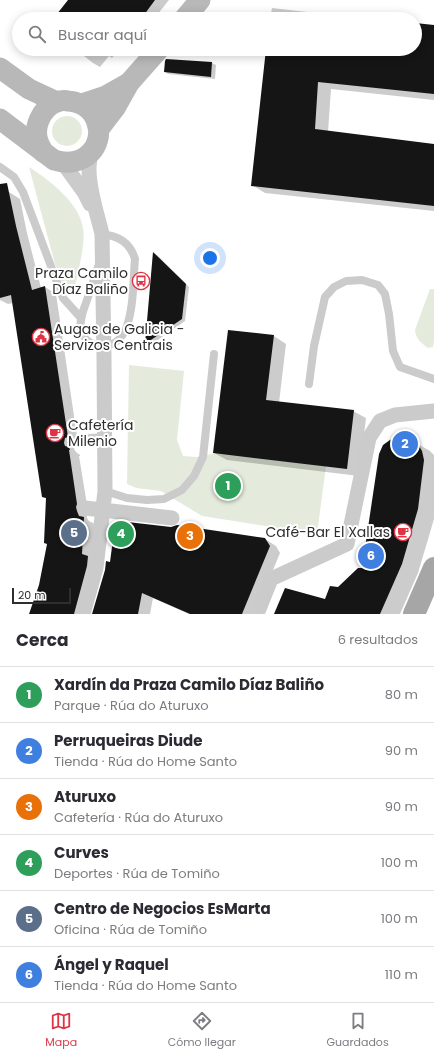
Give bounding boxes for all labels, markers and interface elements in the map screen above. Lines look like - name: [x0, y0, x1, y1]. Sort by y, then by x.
- search box: [12, 12, 422, 56]
- icon: search: [26, 23, 48, 45]
- text: Buscar aquí: [58, 24, 147, 45]
- your location: [200, 248, 220, 268]
- place label: Praza Camilo Díaz Baliño: [35, 263, 128, 299]
- bus stop icon: Praza Camilo Díaz Baliño: [131, 271, 151, 291]
- place label: Augas de Galicia - Servizos Centrais: [54, 319, 184, 355]
- public building icon: Augas de Galicia - Servizos Centrais: [31, 327, 51, 347]
- place label: Cafetería Milenio: [68, 415, 133, 451]
- cafe icon: Cafetería Milenio: [45, 423, 65, 443]
- pin: 2: [392, 429, 418, 459]
- pin: 1: [215, 471, 241, 501]
- pin: 5: [61, 518, 87, 548]
- pin: 4: [108, 519, 134, 549]
- pin: 3: [177, 521, 203, 551]
- place label: Café-Bar El Xallas: [266, 522, 390, 542]
- cafe icon: Café-Bar El Xallas: [393, 522, 413, 542]
- pin: 6: [358, 541, 384, 571]
- scale bar: [12, 586, 71, 605]
- text: 20 m: [18, 587, 46, 603]
- text: Cerca: [16, 628, 69, 652]
- text: 6 resultados: [338, 630, 418, 649]
- text: Xardín da Praza Camilo Díaz Baliño: [54, 674, 324, 695]
- text: 1: [27, 685, 31, 704]
- text: 80 m: [385, 685, 418, 704]
- text: Parque · Rúa do Aturuxo: [54, 696, 209, 715]
- text: Perruqueiras Diude: [54, 730, 203, 751]
- text: 2: [25, 741, 33, 760]
- text: 90 m: [385, 741, 418, 760]
- text: Tienda · Rúa do Home Santo: [54, 752, 237, 771]
- text: Aturuxo: [54, 786, 116, 807]
- text: 3: [25, 797, 33, 816]
- text: 90 m: [385, 797, 418, 816]
- text: Cafetería · Rúa do Aturuxo: [54, 808, 223, 827]
- text: Curves: [54, 842, 109, 863]
- text: 4: [25, 853, 33, 872]
- text: 100 m: [381, 853, 418, 872]
- text: Deportes · Rúa de Tomiño: [54, 864, 220, 883]
- text: Centro de Negocios EsMarta: [54, 898, 271, 919]
- text: 5: [25, 909, 33, 928]
- text: 100 m: [381, 909, 418, 928]
- text: Oficina · Rúa de Tomiño: [54, 920, 207, 939]
- text: Ángel y Raquel: [54, 954, 169, 975]
- text: 6: [25, 965, 33, 984]
- text: 110 m: [385, 965, 418, 984]
- text: Tienda · Rúa do Home Santo: [54, 976, 237, 995]
- tab: Mapa: [45, 1010, 77, 1051]
- tab: Cómo llegar: [168, 1010, 236, 1051]
- tab: Guardados: [326, 1010, 389, 1051]

